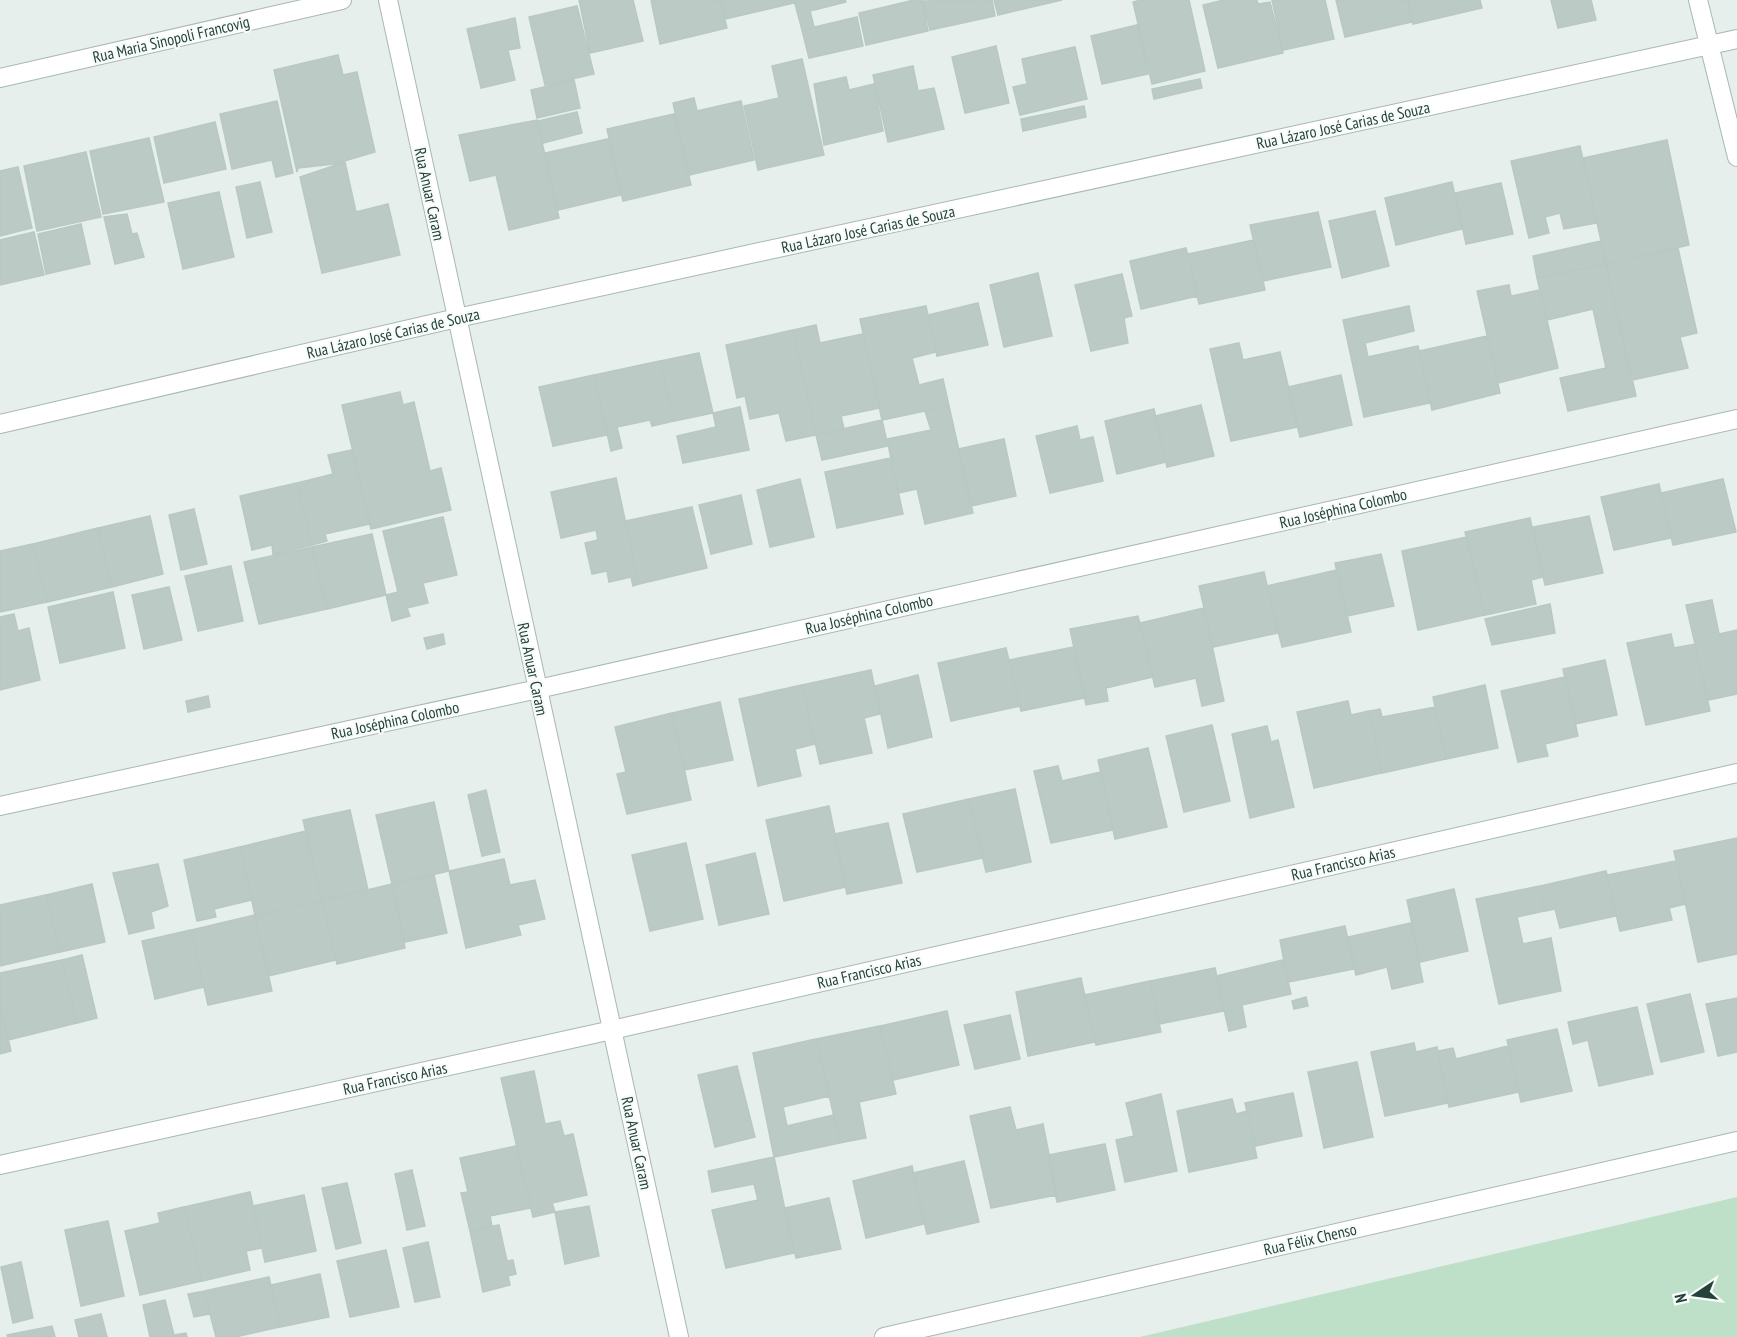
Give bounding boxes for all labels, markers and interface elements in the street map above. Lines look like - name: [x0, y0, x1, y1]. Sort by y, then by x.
- street label: Rua Maria Sinopoli Francovig: [91, 11, 251, 67]
- street label: Rua Lázaro José Carias de Souza: [1254, 97, 1432, 153]
- street label: Rua Anuar Caram: [410, 146, 450, 242]
- street label: Rua Lázaro José Carias de Souza: [779, 201, 957, 257]
- street label: Rua Lázaro José Carias de Souza: [305, 303, 481, 363]
- street label: Rua Joséphina Colombo: [1277, 484, 1409, 532]
- street label: Rua Joséphina Colombo: [803, 590, 935, 638]
- street label: Rua Anuar Caram: [513, 621, 553, 717]
- street label: Rua Joséphina Colombo: [329, 697, 461, 743]
- street label: Rua Francisco Arias: [1289, 841, 1397, 885]
- street label: Rua Francisco Arias: [815, 949, 923, 993]
- street label: Rua Francisco Arias: [341, 1057, 449, 1099]
- street label: Rua Anuar Caram: [617, 1095, 657, 1191]
- street label: Rua Félix Chenso: [1262, 1219, 1358, 1259]
- north arrow: [1665, 1265, 1725, 1325]
- text: N: [1670, 1292, 1691, 1305]

